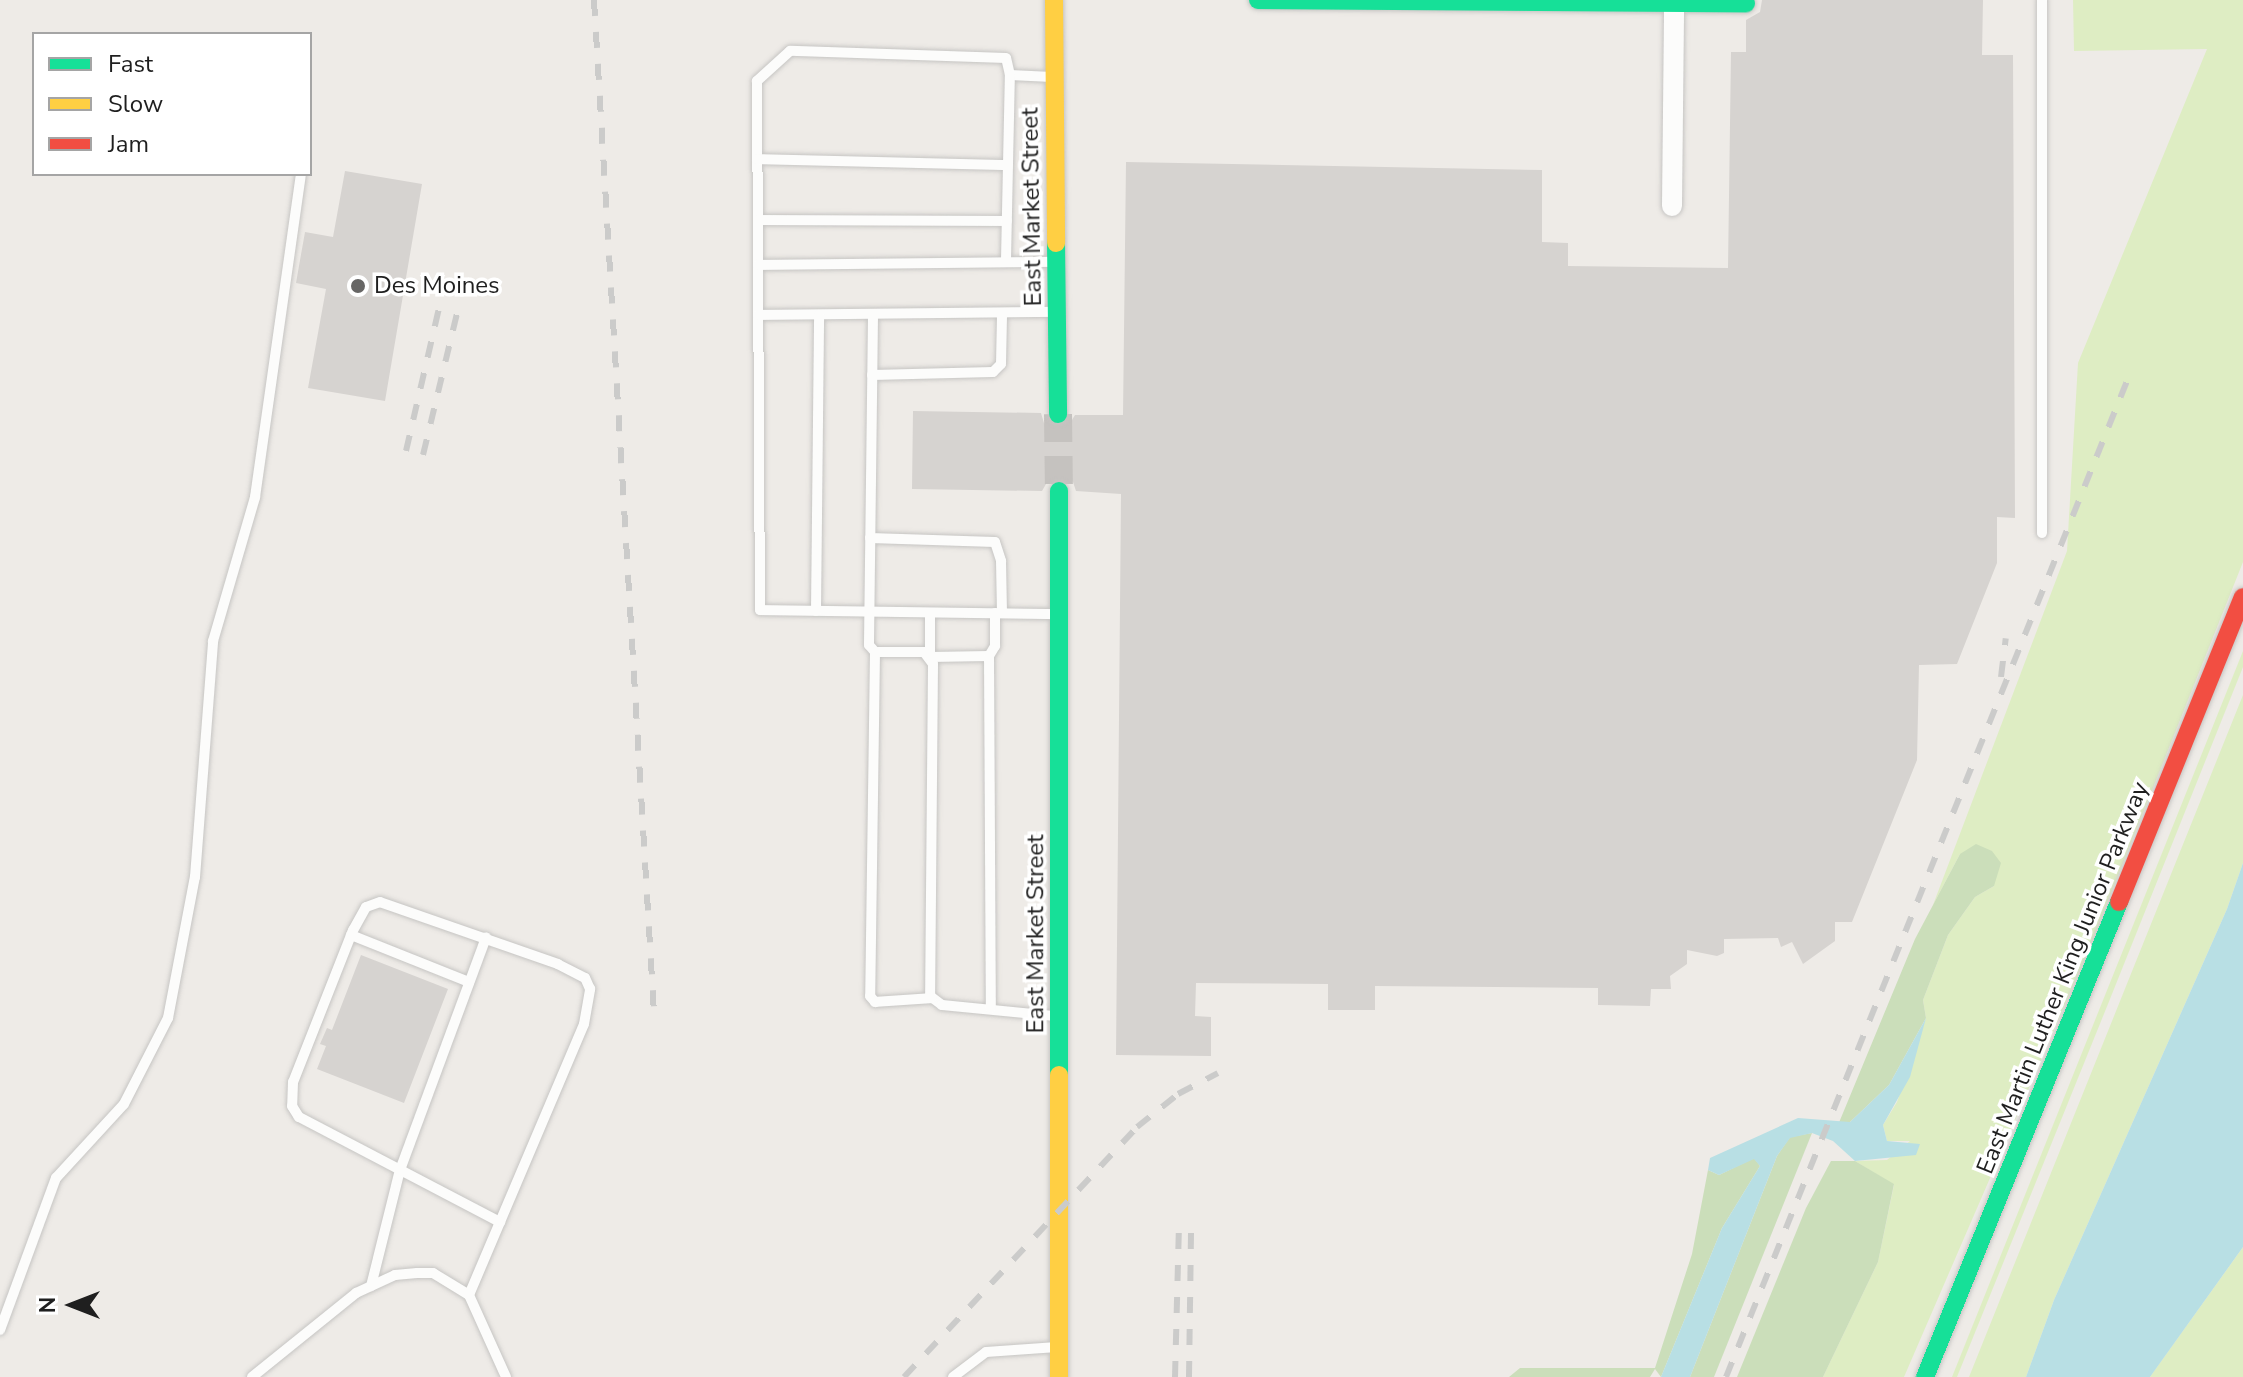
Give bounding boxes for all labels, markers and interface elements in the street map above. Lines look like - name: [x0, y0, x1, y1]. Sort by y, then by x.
- legend: [32, 32, 312, 176]
- text: Fast: [108, 48, 153, 80]
- text: Slow: [108, 88, 163, 120]
- street label: East Market Street: [1016, 107, 1048, 307]
- text: Jam: [108, 128, 149, 160]
- place label: Des Moines: [374, 272, 500, 300]
- marker: Des Moines: [349, 277, 367, 295]
- street label: East Martin Luther King Junior Parkway: [1971, 778, 2155, 1178]
- street label: East Market Street: [1022, 835, 1050, 1033]
- north arrow: [32, 1265, 112, 1345]
- text: N: [33, 1297, 63, 1313]

